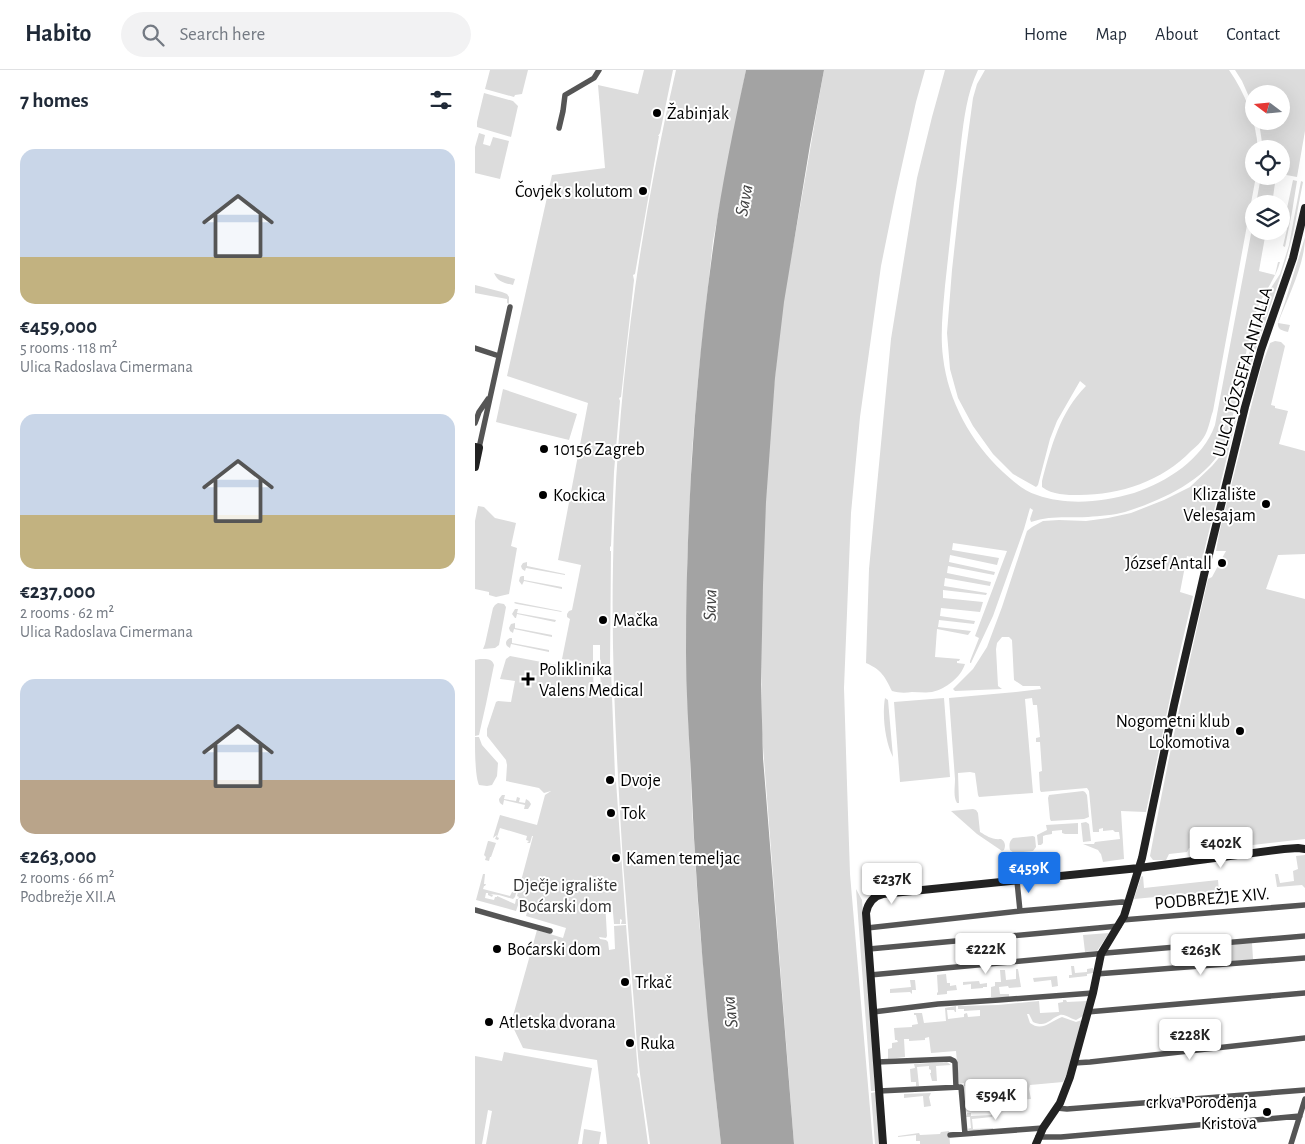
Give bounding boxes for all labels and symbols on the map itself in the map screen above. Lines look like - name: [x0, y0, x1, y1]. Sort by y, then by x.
- north arrow: [1245, 85, 1290, 130]
- place label: Žabinjak: [667, 102, 730, 123]
- marker: Žabinjak: [651, 107, 663, 119]
- place label: Čovjek s kolutom: [515, 180, 633, 201]
- water label: Sava: [732, 183, 757, 218]
- marker: Čovjek s kolutom: [637, 185, 649, 197]
- street label: ULICA JÓZSEFA ANTALLA: [1207, 284, 1276, 459]
- place label: 10156 Zagreb: [554, 441, 645, 459]
- marker: 10156 Zagreb: [538, 443, 550, 455]
- place label: Klizalište Velesajam: [1183, 486, 1256, 525]
- place label: Kockica: [553, 487, 606, 505]
- marker: Kockica: [537, 489, 549, 501]
- marker: Klizalište Velesajam: [1260, 498, 1272, 510]
- place label: József Antall: [1125, 555, 1212, 573]
- marker: József Antall: [1216, 557, 1228, 569]
- water label: Sava: [701, 589, 720, 621]
- place label: Mačka: [613, 612, 658, 630]
- marker: Mačka: [597, 614, 609, 626]
- place label: Poliklinika Valens Medical: [539, 661, 644, 700]
- marker: Poliklinika Valens Medical: [521, 672, 535, 686]
- place label: Nogometni klub Lokomotiva: [1116, 713, 1230, 752]
- marker: Nogometni klub Lokomotiva: [1234, 725, 1246, 737]
- place label: Dvoje: [620, 772, 661, 790]
- marker: Dvoje: [604, 774, 616, 786]
- place label: Tok: [621, 805, 646, 823]
- marker: Tok: [605, 807, 617, 819]
- pin: €402K: [1186, 826, 1256, 869]
- place label: Kamen temeljac: [626, 850, 740, 868]
- marker: Kamen temeljac: [610, 852, 622, 864]
- pin: €459K: [994, 852, 1064, 894]
- pin: €237K: [857, 862, 927, 905]
- park label: Dječje igralište Boćarski dom: [513, 877, 617, 916]
- street label: PODBREŽJE XIV.: [1154, 882, 1270, 913]
- pin: €222K: [951, 932, 1021, 975]
- pin: €263K: [1166, 934, 1236, 976]
- place label: Boćarski dom: [507, 941, 601, 959]
- marker: Boćarski dom: [491, 943, 503, 955]
- place label: Trkač: [635, 974, 672, 992]
- marker: Trkač: [619, 976, 631, 988]
- water label: Sava: [719, 995, 742, 1029]
- place label: Atletska dvorana: [499, 1014, 616, 1032]
- marker: Atletska dvorana: [483, 1016, 495, 1028]
- pin: €228K: [1155, 1018, 1225, 1061]
- place label: Ruka: [640, 1035, 675, 1053]
- marker: Ruka: [624, 1037, 636, 1049]
- pin: €594K: [961, 1078, 1031, 1121]
- place label: crkva Porođenja Kristova: [1146, 1094, 1257, 1133]
- marker: crkva Porođenja Kristova: [1261, 1106, 1273, 1118]

